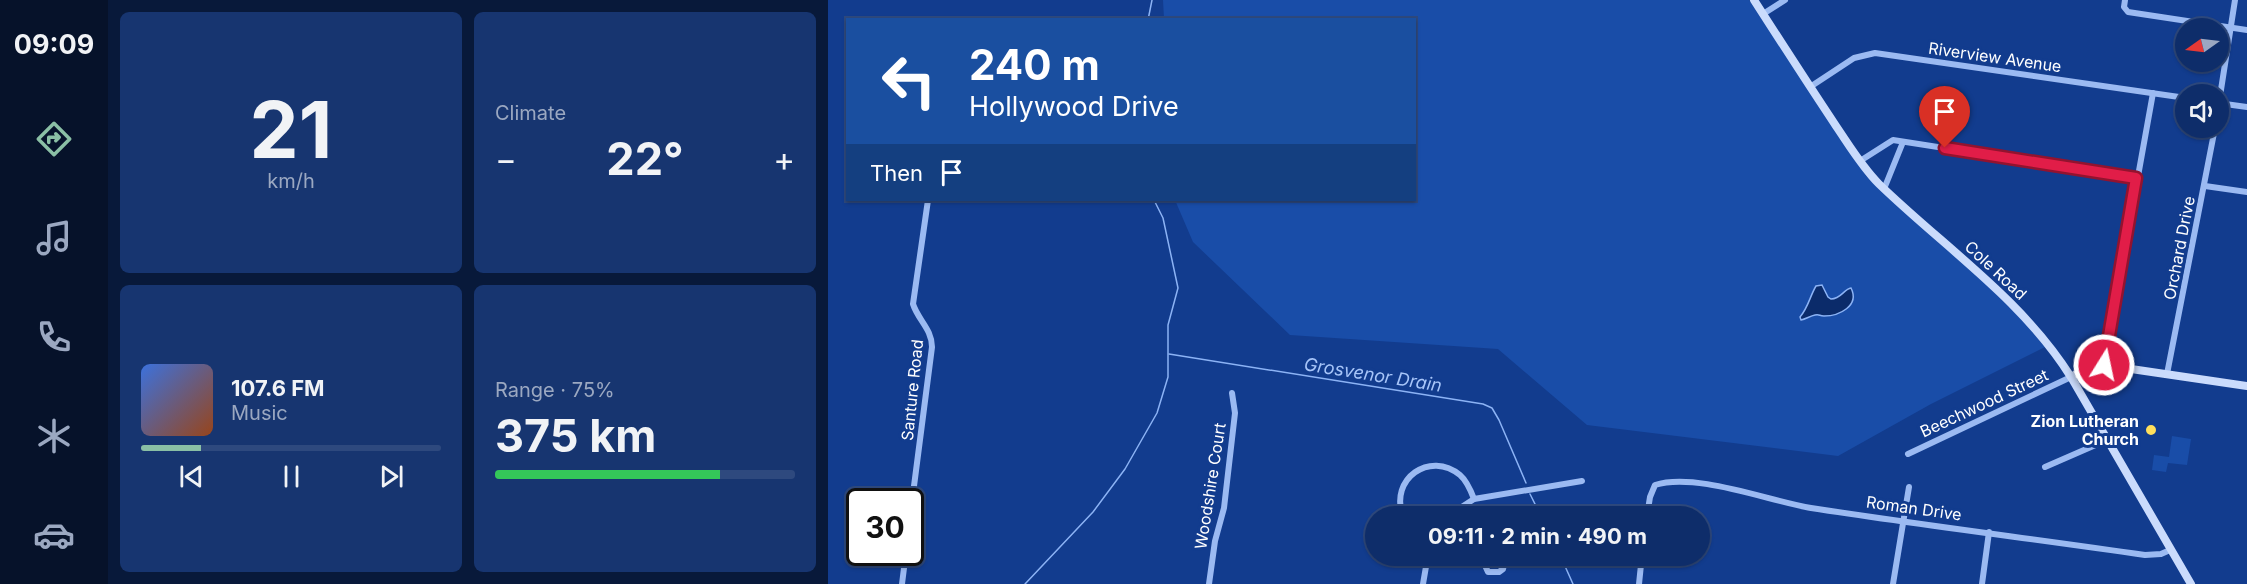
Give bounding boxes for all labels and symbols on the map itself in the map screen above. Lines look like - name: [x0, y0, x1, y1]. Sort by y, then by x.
- north arrow: [2175, 18, 2229, 72]
- street label: Riverview Avenue: [1927, 38, 2063, 76]
- pin: [1919, 86, 1970, 148]
- street label: Orchard Drive: [2159, 194, 2199, 302]
- street label: Cole Road: [1961, 236, 2031, 304]
- position arrow: [2072, 333, 2136, 397]
- street label: Santure Road: [897, 338, 927, 442]
- water label: Grosvenor Drain: [1303, 353, 1443, 396]
- street label: Beechwood Street: [1917, 365, 2051, 441]
- place label: Zion Lutheran Church: [2031, 411, 2139, 449]
- street label: Woodshire Court: [1190, 421, 1230, 551]
- marker: Zion Lutheran Church: [2144, 423, 2158, 437]
- speed limit sign: 30: [846, 488, 924, 566]
- street label: Roman Drive: [1865, 491, 1963, 525]

